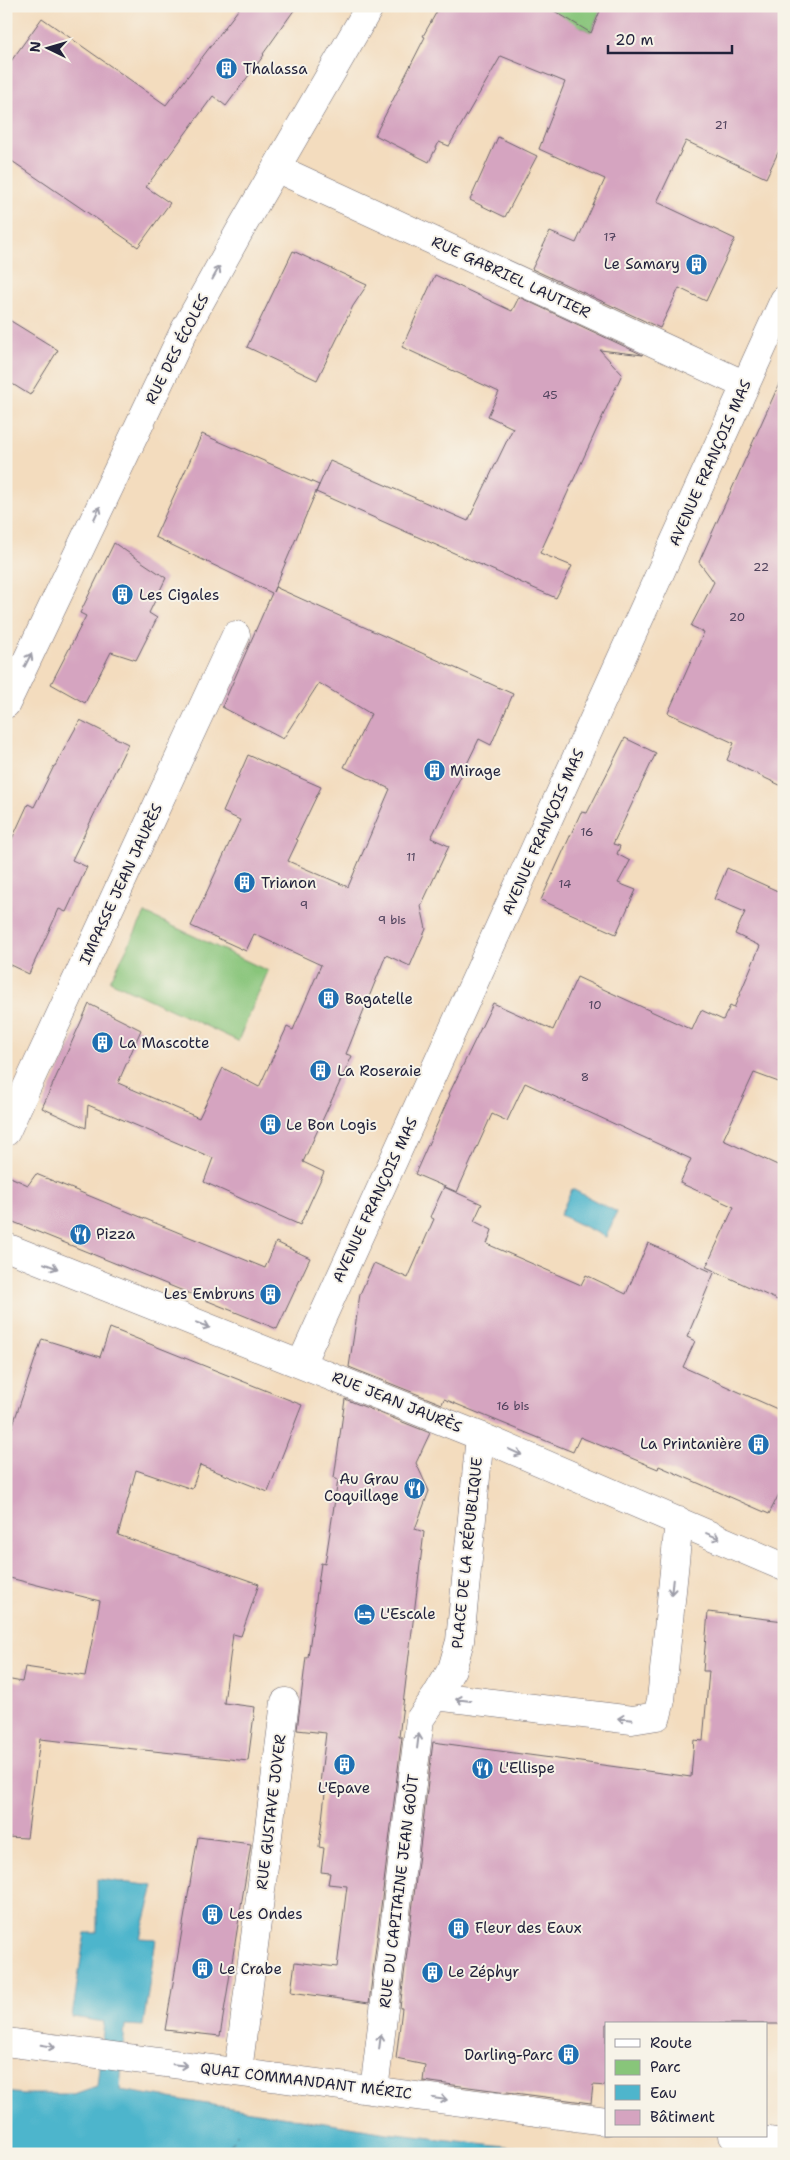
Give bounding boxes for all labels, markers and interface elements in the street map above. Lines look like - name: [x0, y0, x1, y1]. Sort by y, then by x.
- north arrow: [22, 22, 72, 72]
- scale bar: [608, 22, 731, 54]
- text: 20 m: [615, 30, 654, 50]
- text: N: [26, 41, 44, 53]
- building icon: Thalassa: [215, 57, 239, 81]
- place label: Thalassa: [243, 59, 308, 79]
- house number: 21: [715, 117, 727, 133]
- house number: 17: [604, 229, 616, 245]
- street label: RUE GABRIEL LAUTIER: [428, 231, 594, 323]
- building icon: Le Samary: [684, 252, 708, 276]
- place label: Le Samary: [604, 254, 680, 274]
- one-way arrow: [211, 267, 221, 281]
- street label: RUE DES ÉCOLES: [140, 290, 213, 408]
- street label: AVENUE FRANÇOIS MAS: [664, 377, 756, 549]
- house number: 45: [542, 387, 558, 403]
- one-way arrow: [92, 506, 102, 521]
- house number: 22: [753, 559, 769, 575]
- building icon: Les Cigales: [111, 583, 135, 607]
- place label: Les Cigales: [139, 585, 219, 605]
- house number: 20: [729, 609, 745, 625]
- one-way arrow: [24, 653, 33, 668]
- street label: AVENUE FRANÇOIS MAS: [497, 746, 589, 918]
- building icon: Mirage: [422, 759, 446, 783]
- place label: Mirage: [450, 761, 501, 781]
- street label: IMPASSE JEAN JAURÈS: [74, 800, 167, 968]
- house number: 16: [580, 824, 594, 840]
- house number: 11: [406, 849, 416, 865]
- building icon: Trianon: [233, 871, 257, 895]
- place label: Trianon: [261, 873, 316, 893]
- house number: 14: [559, 876, 571, 892]
- house number: 9: [300, 897, 308, 913]
- house number: 9 bis: [378, 912, 406, 928]
- building icon: Bagatelle: [317, 987, 341, 1011]
- place label: Bagatelle: [345, 989, 413, 1009]
- house number: 10: [588, 997, 602, 1013]
- building icon: La Mascotte: [91, 1031, 115, 1055]
- place label: La Mascotte: [119, 1033, 209, 1053]
- building icon: La Roseraie: [309, 1059, 333, 1083]
- place label: La Roseraie: [337, 1061, 422, 1081]
- house number: 8: [581, 1069, 589, 1085]
- building icon: Le Bon Logis: [258, 1113, 282, 1137]
- street label: AVENUE FRANÇOIS MAS: [328, 1114, 422, 1286]
- place label: Le Bon Logis: [286, 1115, 377, 1135]
- restaurant icon: Pizza: [68, 1222, 92, 1246]
- place label: Pizza: [96, 1224, 136, 1244]
- one-way arrow: [44, 1262, 59, 1271]
- building icon: Les Embruns: [259, 1282, 283, 1306]
- place label: Les Embruns: [164, 1284, 255, 1304]
- one-way arrow: [195, 1321, 210, 1330]
- street label: RUE JEAN JAURÈS: [329, 1366, 465, 1437]
- house number: 16 bis: [496, 1398, 530, 1414]
- building icon: La Printanière: [746, 1432, 770, 1456]
- place label: La Printanière: [640, 1434, 742, 1454]
- one-way arrow: [507, 1447, 522, 1457]
- street label: PLACE DE LA RÉPUBLIQUE: [446, 1456, 487, 1650]
- place label: Au Grau Coquillage: [324, 1469, 399, 1506]
- restaurant icon: Au Grau Coquillage: [403, 1476, 427, 1500]
- one-way arrow: [705, 1532, 720, 1542]
- one-way arrow: [667, 1579, 677, 1595]
- hotel icon: L'Escale: [352, 1602, 376, 1626]
- place label: L'Escale: [380, 1604, 436, 1624]
- one-way arrow: [456, 1695, 472, 1705]
- one-way arrow: [617, 1714, 633, 1724]
- street label: RUE GUSTAVE JOVER: [252, 1733, 290, 1891]
- one-way arrow: [413, 1734, 423, 1750]
- building icon: L'Epave: [332, 1753, 356, 1777]
- restaurant icon: L'Ellispe: [471, 1756, 495, 1780]
- place label: L'Ellispe: [499, 1758, 555, 1778]
- street label: RUE DU CAPITAINE JEAN GOÛT: [374, 1773, 423, 2009]
- place label: L'Epave: [318, 1778, 370, 1798]
- building icon: Les Ondes: [201, 1902, 225, 1926]
- place label: Les Ondes: [229, 1904, 303, 1924]
- building icon: Fleur des Eaux: [447, 1916, 471, 1940]
- place label: Fleur des Eaux: [475, 1918, 582, 1938]
- building icon: Le Crabe: [191, 1957, 215, 1981]
- place label: Le Crabe: [219, 1959, 282, 1979]
- building icon: Le Zéphyr: [420, 1960, 444, 1984]
- place label: Le Zéphyr: [448, 1962, 519, 1982]
- legend: [605, 2022, 768, 2138]
- text: Route: [650, 2033, 692, 2053]
- one-way arrow: [375, 2034, 385, 2050]
- one-way arrow: [39, 2041, 55, 2051]
- building icon: Darling-Parc: [557, 2043, 581, 2067]
- place label: Darling-Parc: [464, 2045, 553, 2065]
- street label: QUAI COMMANDANT MÉRIC: [199, 2057, 413, 2104]
- text: Parc: [650, 2057, 681, 2077]
- one-way arrow: [172, 2060, 188, 2070]
- text: Eau: [650, 2083, 677, 2103]
- one-way arrow: [432, 2094, 448, 2104]
- text: Bâtiment: [650, 2107, 715, 2127]

